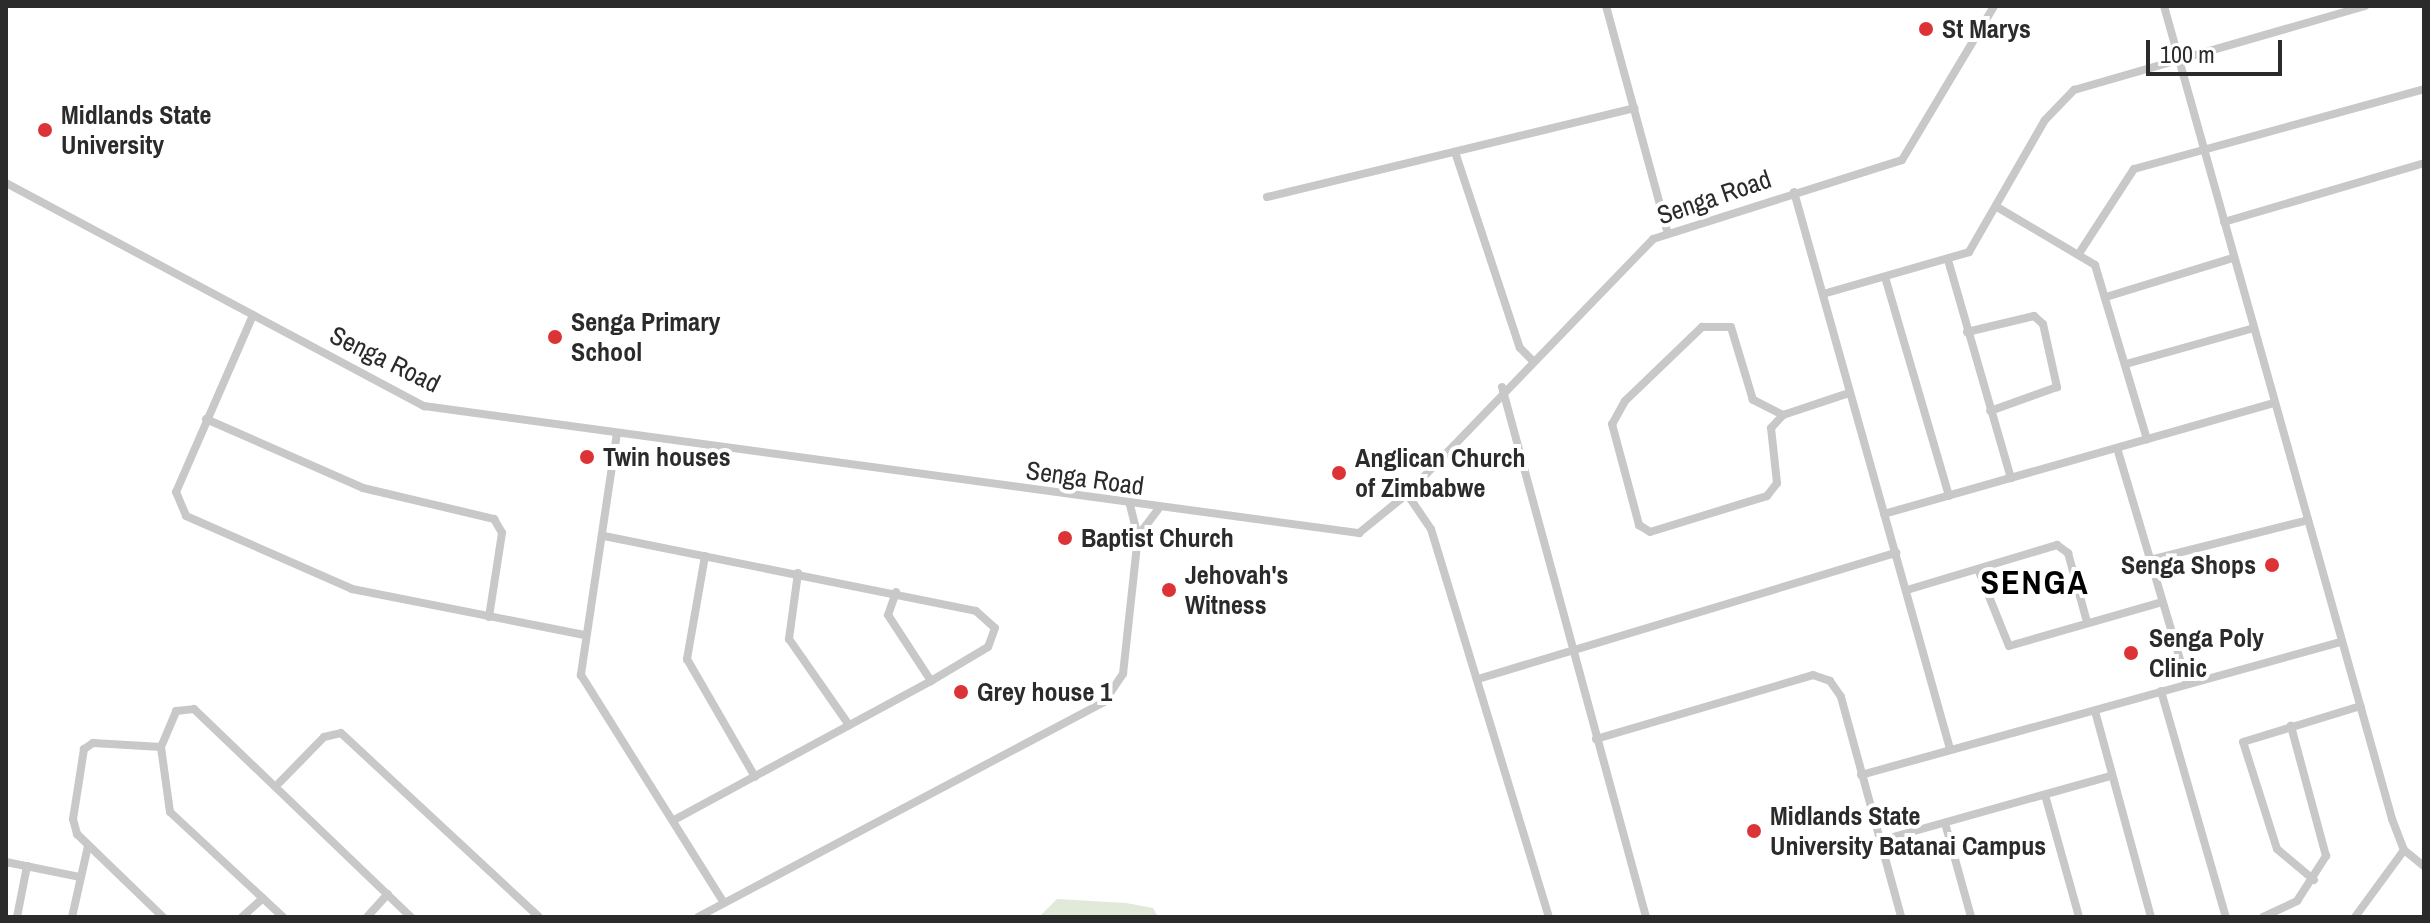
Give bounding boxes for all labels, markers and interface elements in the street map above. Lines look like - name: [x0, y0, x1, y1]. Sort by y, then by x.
- place label: St Marys: [1942, 13, 2031, 45]
- marker: St Marys: [1917, 20, 1935, 38]
- scale bar: [2150, 24, 2286, 74]
- text: 100 m: [2160, 38, 2215, 70]
- place label: Midlands State University: [61, 99, 211, 160]
- marker: Midlands State University: [36, 121, 54, 139]
- street label: Senga Road: [1653, 163, 1775, 231]
- place label: Senga Primary School: [571, 306, 720, 368]
- street label: Senga Road: [325, 319, 445, 399]
- marker: Senga Primary School: [546, 328, 564, 346]
- place label: Twin houses: [603, 441, 731, 473]
- place label: Anglican Church of Zimbabwe: [1355, 442, 1526, 504]
- marker: Twin houses: [578, 448, 596, 466]
- street label: Senga Road: [1024, 454, 1146, 502]
- marker: Anglican Church of Zimbabwe: [1330, 464, 1348, 482]
- place label: Baptist Church: [1081, 522, 1234, 554]
- marker: Baptist Church: [1056, 529, 1074, 547]
- place label: Senga Shops: [2121, 549, 2256, 581]
- marker: Senga Shops: [2263, 556, 2281, 574]
- place label: Jehovah's Witness: [1185, 559, 1288, 620]
- district label: SENGA: [1980, 563, 2090, 603]
- marker: Jehovah's Witness: [1160, 581, 1178, 599]
- place label: Senga Poly Clinic: [2149, 622, 2264, 684]
- marker: Senga Poly Clinic: [2120, 642, 2142, 664]
- place label: Grey house 1: [977, 676, 1112, 708]
- marker: Grey house 1: [952, 683, 970, 701]
- place label: Midlands State University Batanai Campus: [1770, 800, 2046, 862]
- marker: Midlands State University Batanai Campus: [1745, 822, 1763, 840]

